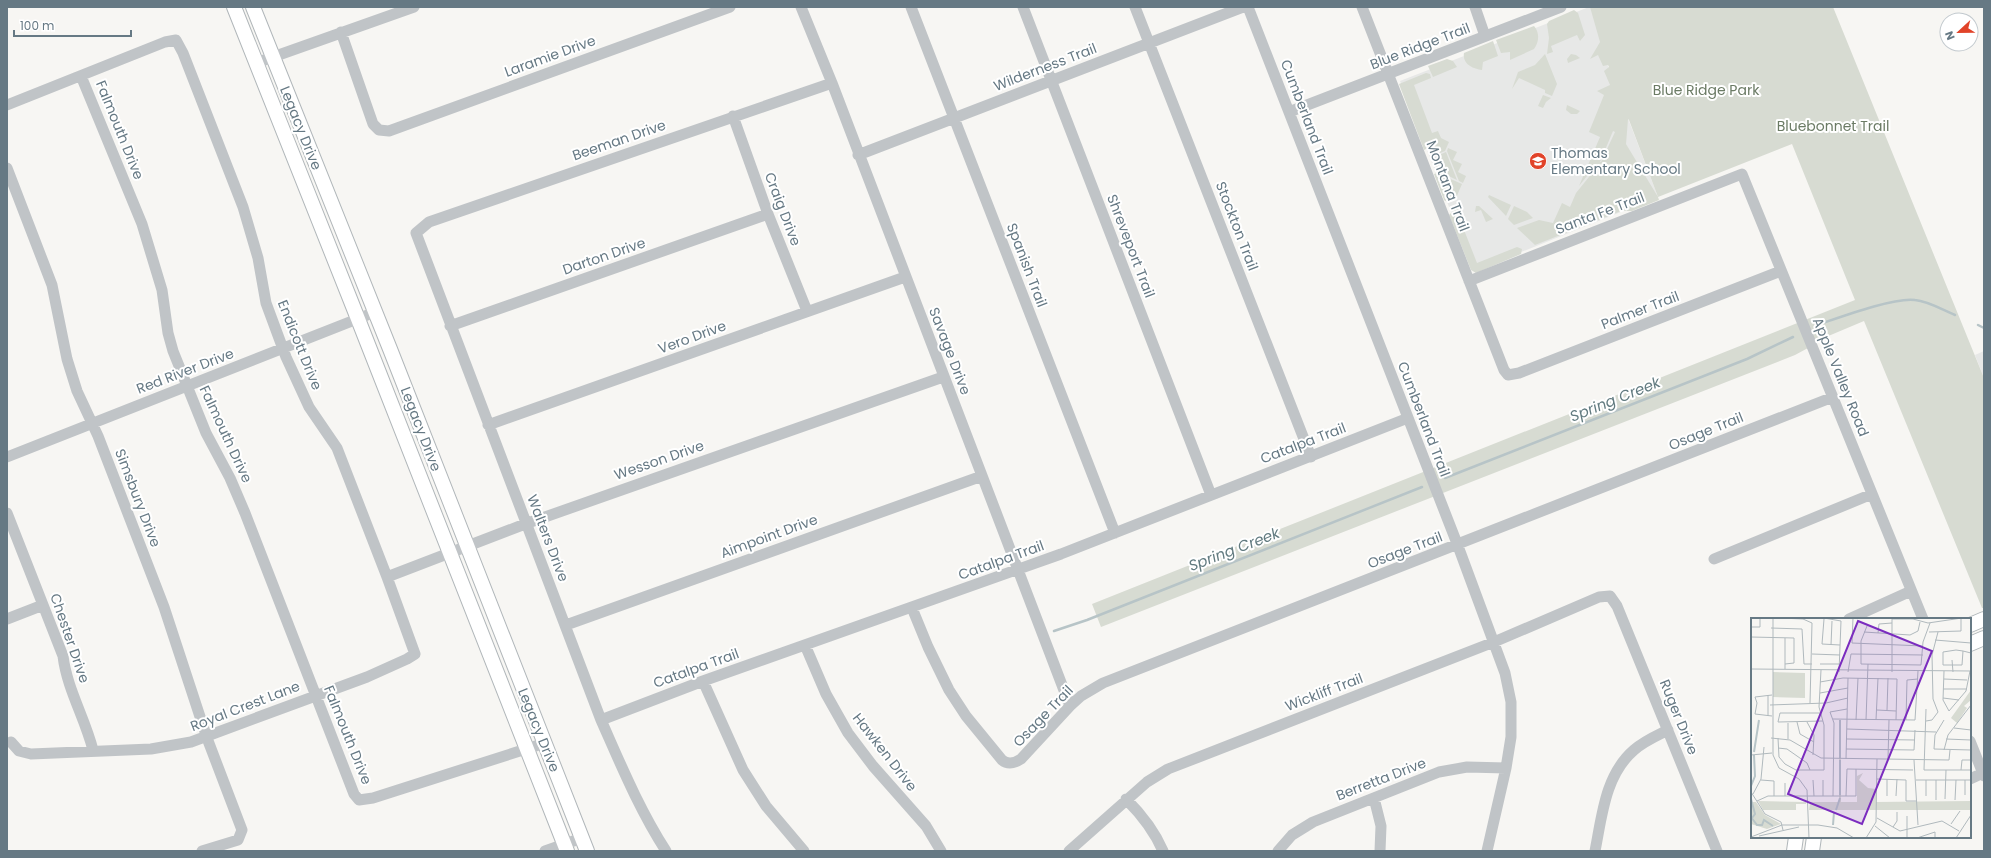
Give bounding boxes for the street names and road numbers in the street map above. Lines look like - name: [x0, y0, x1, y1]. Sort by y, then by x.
- street label: Blue Ridge Trail: [1367, 18, 1473, 74]
- street label: Laramie Drive: [502, 30, 599, 82]
- street label: Wilderness Trail: [991, 38, 1099, 96]
- street label: Cumberland Trail: [1276, 57, 1338, 177]
- street label: Falmouth Drive: [91, 77, 149, 183]
- street label: Legacy Drive: [275, 83, 327, 173]
- street label: Beeman Drive: [570, 115, 669, 165]
- street label: Montana Trail: [1421, 138, 1475, 234]
- street label: Craig Drive: [760, 169, 806, 249]
- street label: Stockton Trail: [1211, 179, 1263, 273]
- street label: Santa Fe Trail: [1553, 187, 1647, 239]
- street label: Shreveport Trail: [1102, 191, 1160, 301]
- street label: Spanish Trail: [1002, 220, 1052, 310]
- street label: Darton Drive: [560, 232, 648, 280]
- street label: Palmer Trail: [1598, 286, 1682, 334]
- street label: Endicott Drive: [273, 297, 327, 393]
- street label: Savage Drive: [924, 304, 976, 398]
- street label: Apple Valley Road: [1808, 314, 1874, 440]
- street label: Vero Drive: [655, 315, 729, 359]
- street label: Red River Drive: [133, 343, 237, 399]
- street label: Cumberland Trail: [1393, 359, 1455, 479]
- street label: Falmouth Drive: [195, 382, 257, 486]
- street label: Legacy Drive: [396, 384, 446, 474]
- street label: Osage Trail: [1666, 407, 1746, 455]
- street label: Catalpa Trail: [1257, 418, 1349, 468]
- street label: Wesson Drive: [611, 435, 707, 485]
- street label: Simsbury Drive: [110, 446, 166, 550]
- street label: Walters Drive: [522, 492, 574, 585]
- street label: Aimpoint Drive: [718, 509, 821, 563]
- street label: Osage Trail: [1365, 527, 1445, 573]
- street label: Catalpa Trail: [955, 535, 1047, 585]
- street label: Chester Drive: [45, 590, 95, 686]
- street label: Catalpa Trail: [650, 643, 742, 693]
- street label: Wickliff Trail: [1282, 668, 1366, 716]
- street label: Royal Crest Lane: [187, 676, 303, 736]
- street label: Ruger Drive: [1655, 676, 1703, 758]
- street label: Osage Trail: [1008, 681, 1078, 751]
- street label: Falmouth Drive: [319, 682, 377, 788]
- street label: Legacy Drive: [513, 685, 565, 775]
- street label: Hawken Drive: [848, 709, 922, 796]
- street label: Berretta Drive: [1333, 753, 1429, 805]

